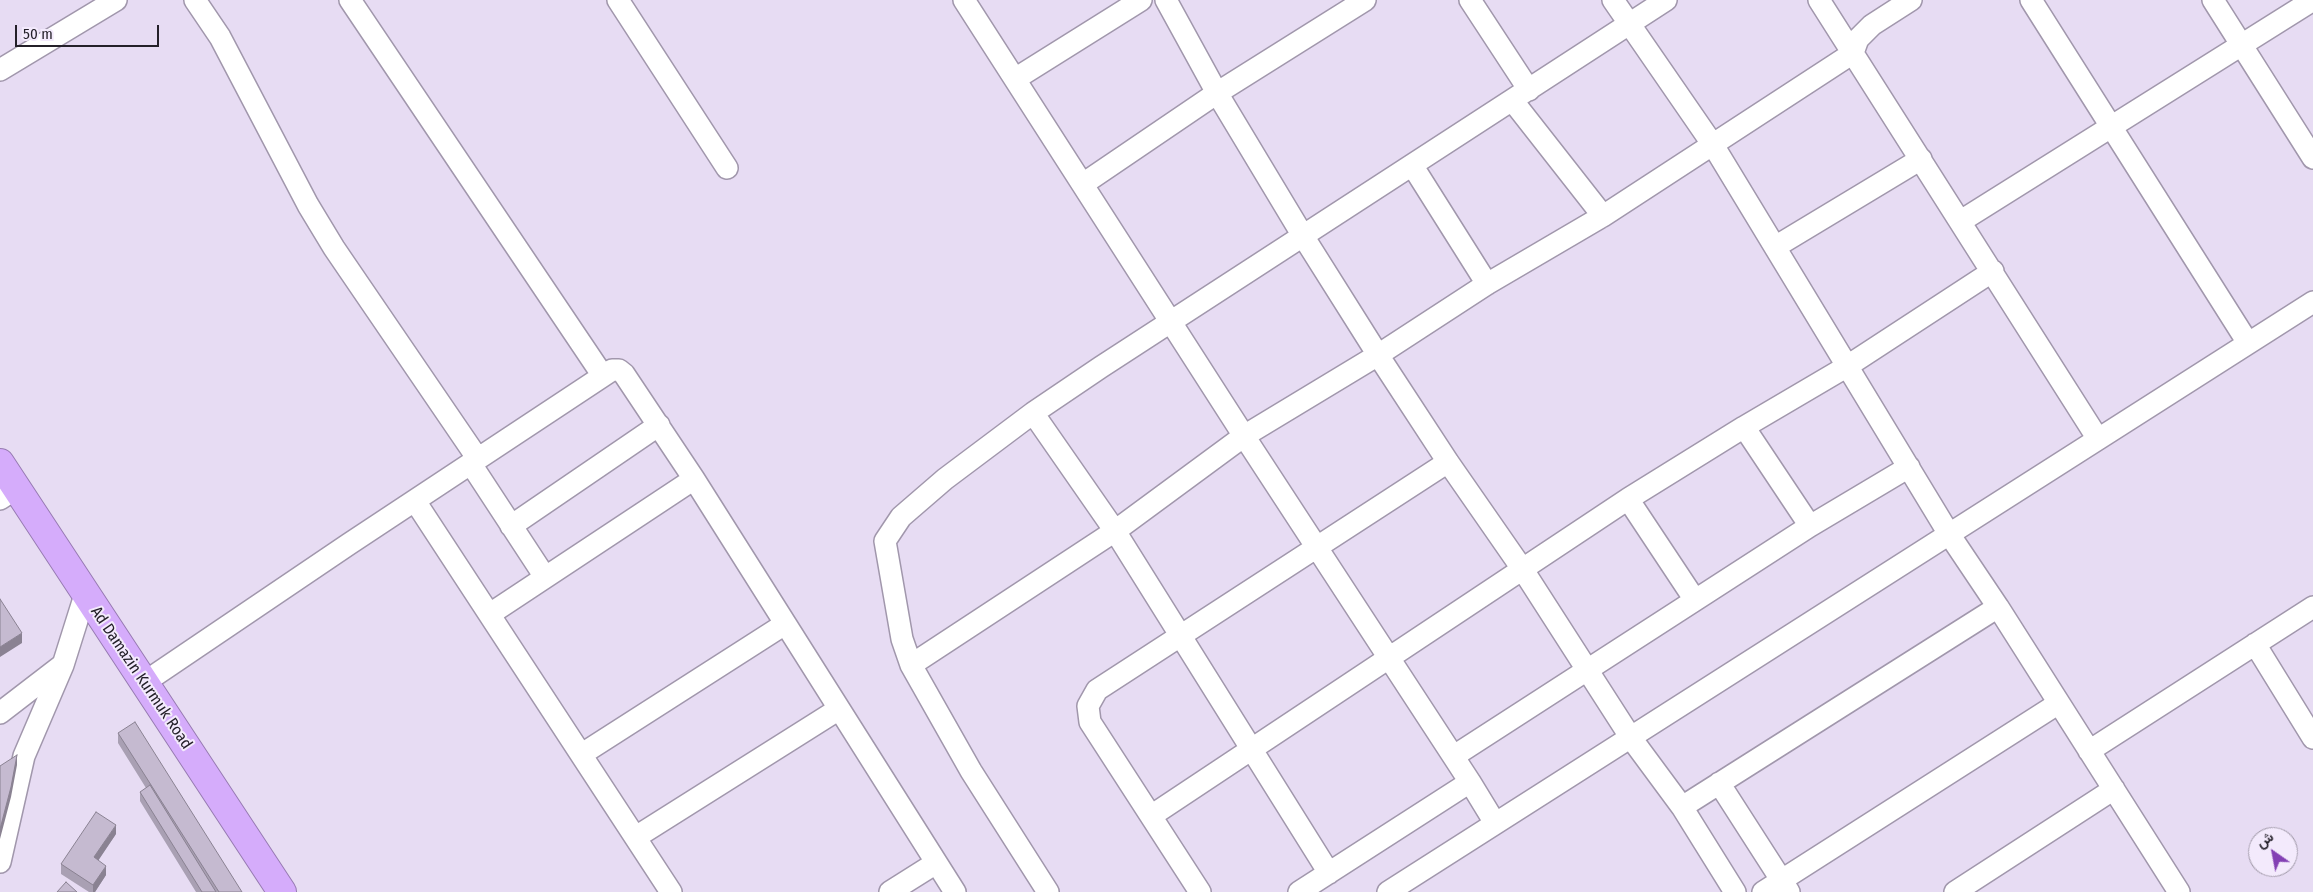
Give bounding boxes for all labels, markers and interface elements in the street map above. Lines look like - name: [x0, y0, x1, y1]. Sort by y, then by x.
- scale bar: [18, 15, 161, 47]
- text: 50 m: [23, 25, 53, 43]
- street label: Ad Damazin Kurmuk Road: [86, 603, 196, 753]
- north arrow: [2248, 827, 2298, 877]
- text: ش: [2253, 828, 2277, 852]

